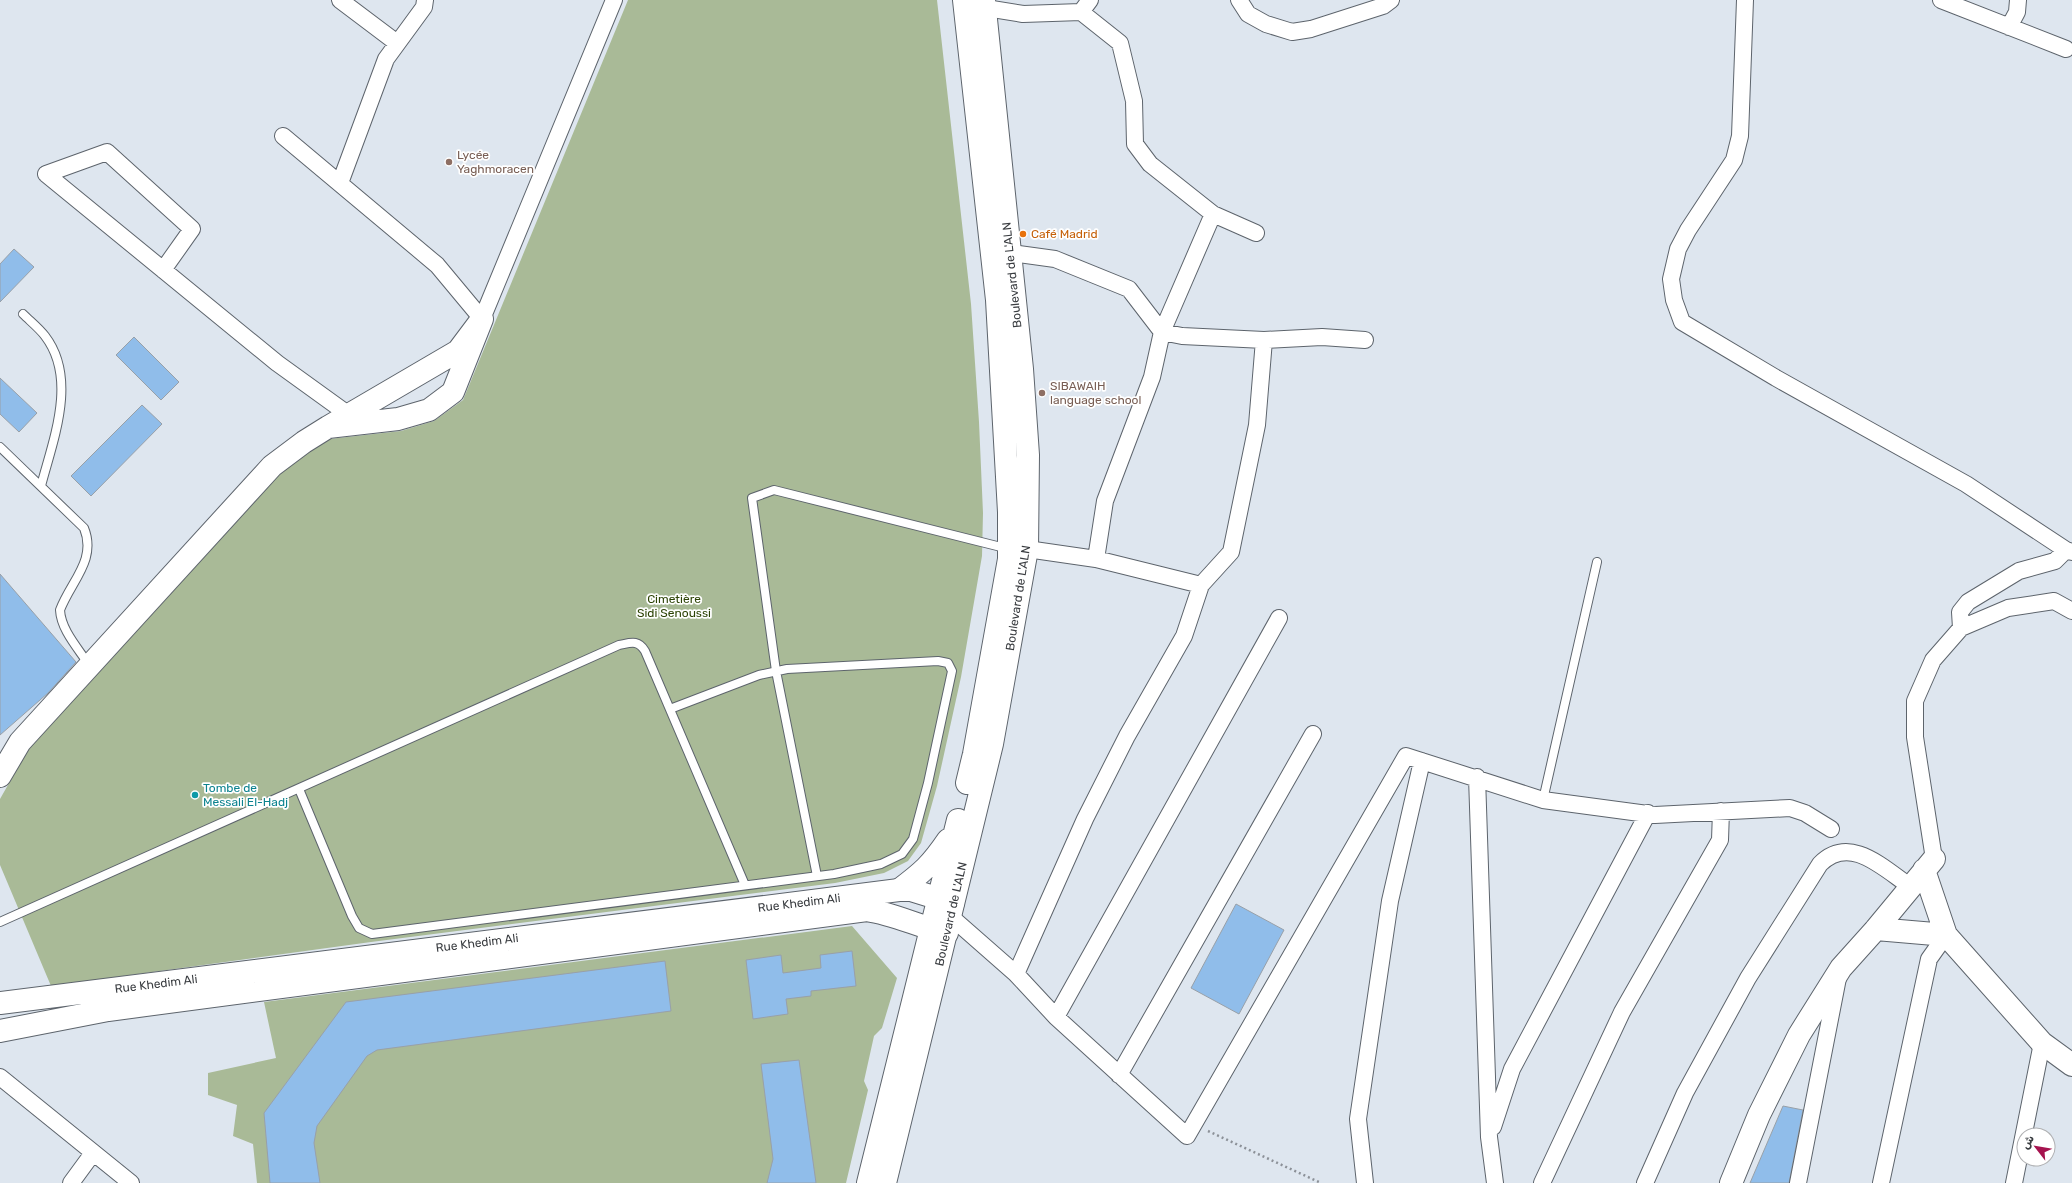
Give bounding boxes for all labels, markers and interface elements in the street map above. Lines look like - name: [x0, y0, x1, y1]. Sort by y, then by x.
- place label: Lycée Yaghmoracen: [457, 148, 534, 176]
- marker: Lycée Yaghmoracen: [444, 157, 454, 167]
- street label: Boulevard de L'ALN: [999, 221, 1025, 329]
- place label: Café Madrid: [1031, 227, 1098, 241]
- marker: Café Madrid: [1018, 229, 1028, 239]
- place label: SIBAWAIH language school: [1050, 379, 1141, 407]
- marker: SIBAWAIH language school: [1037, 388, 1047, 398]
- street label: Boulevard de L'ALN: [1003, 544, 1033, 652]
- park label: Cimetière Sidi Senoussi: [637, 592, 711, 620]
- place label: Tombe de Messali El-Hadj: [203, 781, 288, 809]
- marker: Tombe de Messali El-Hadj: [190, 790, 200, 800]
- street label: Boulevard de L'ALN: [932, 861, 970, 967]
- street label: Rue Khedim Ali: [757, 891, 841, 915]
- street label: Rue Khedim Ali: [435, 931, 519, 955]
- street label: Rue Khedim Ali: [114, 972, 198, 996]
- north arrow: [2016, 1127, 2056, 1167]
- text: ش: [2019, 1133, 2037, 1151]

